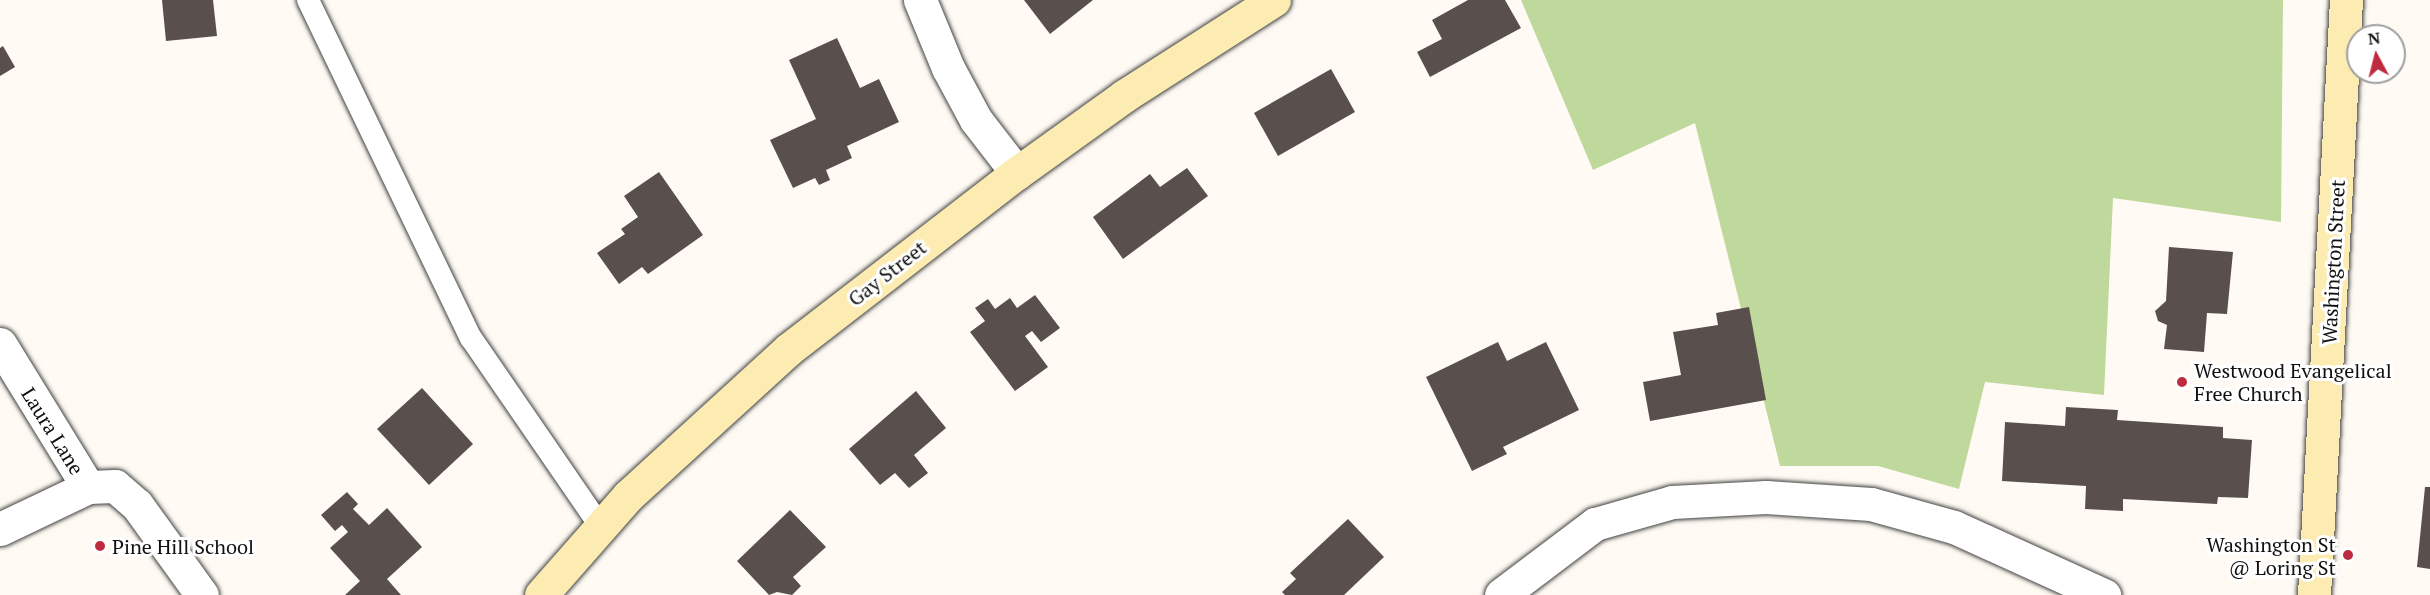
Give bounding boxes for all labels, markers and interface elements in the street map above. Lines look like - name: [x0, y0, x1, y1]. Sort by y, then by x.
- north arrow: [2346, 24, 2406, 84]
- text: N: [2367, 26, 2381, 50]
- street label: Washington Street: [2317, 179, 2349, 345]
- street label: Gay Street: [843, 235, 931, 311]
- place label: Westwood Evangelical Free Church: [2194, 358, 2392, 405]
- marker: Westwood Evangelical Free Church: [2175, 375, 2189, 389]
- street label: Laura Lane: [17, 383, 89, 479]
- place label: Washington St @ Loring St: [2206, 532, 2336, 579]
- place label: Pine Hill School: [112, 534, 254, 558]
- marker: Pine Hill School: [93, 539, 107, 553]
- marker: Washington St @ Loring St: [2341, 548, 2355, 562]

